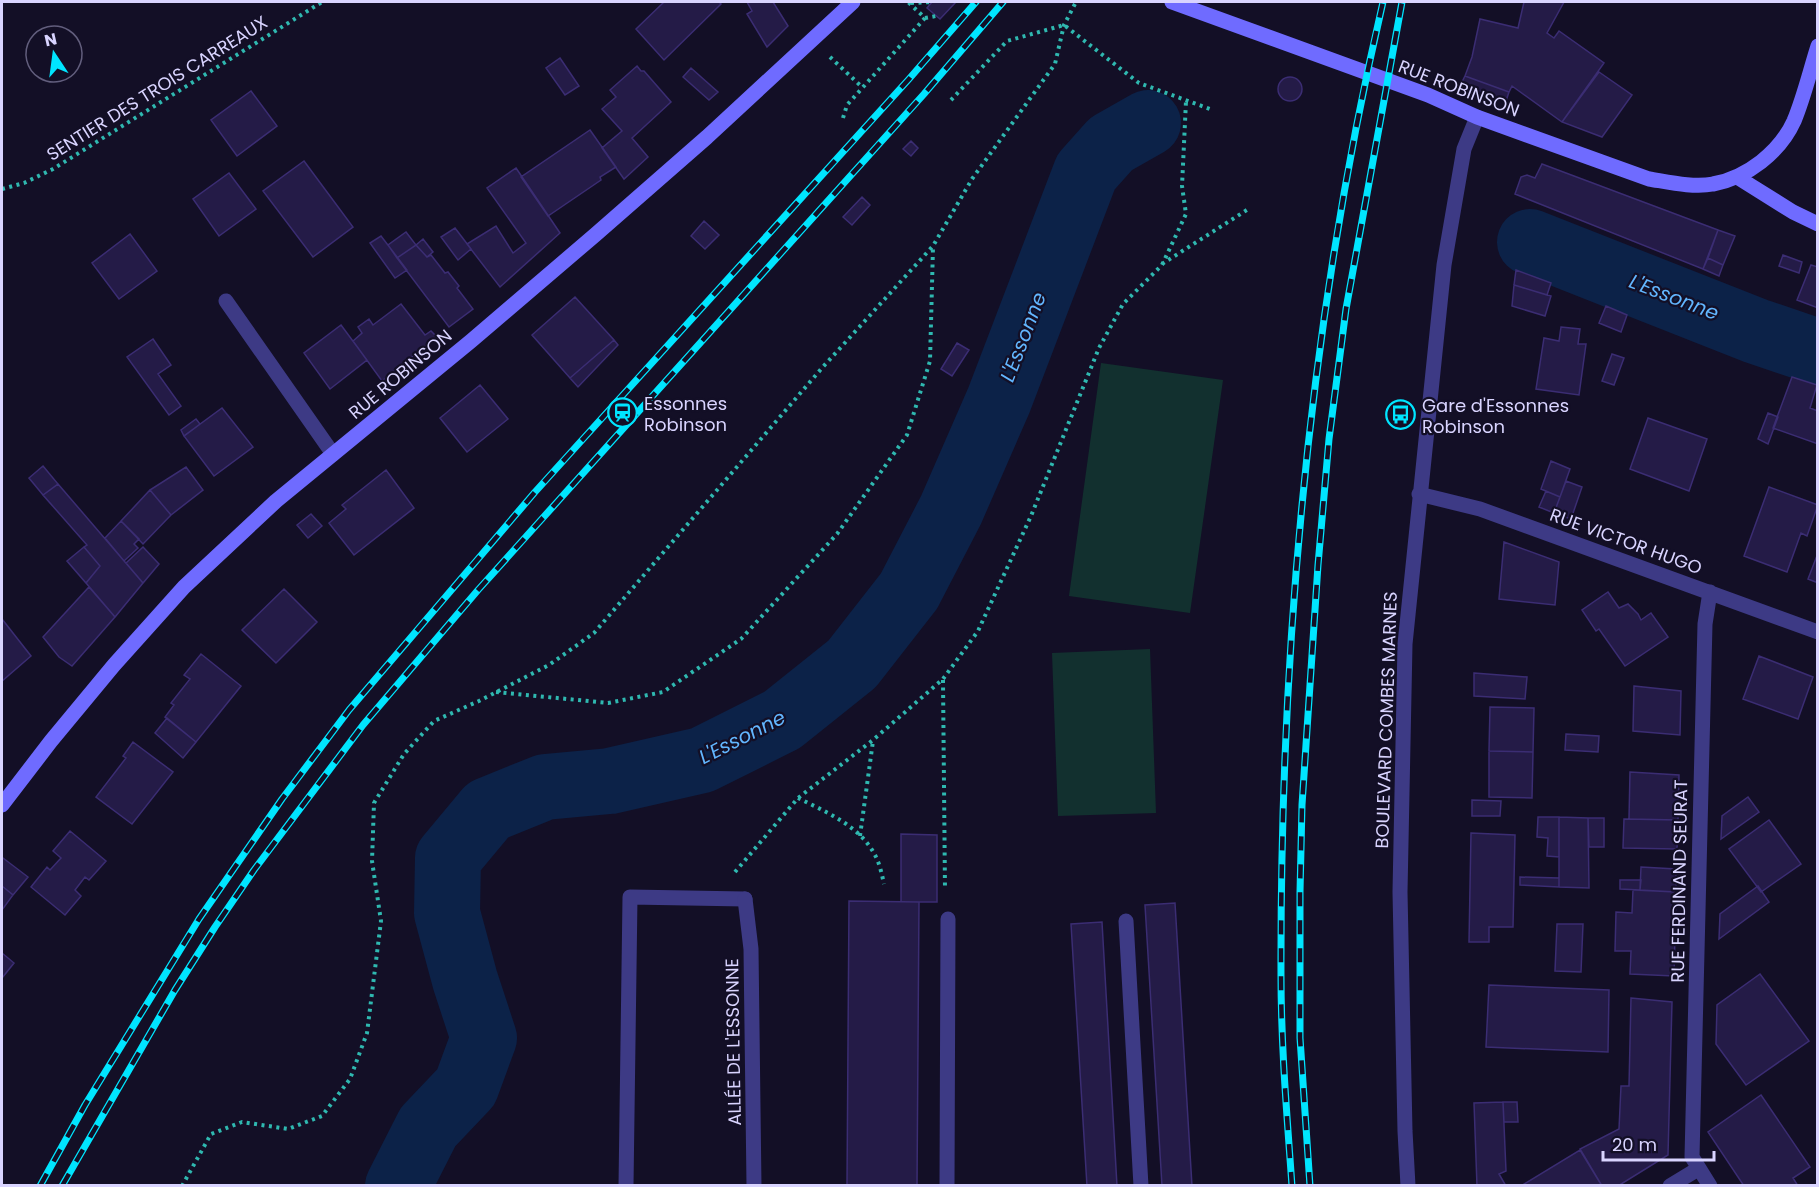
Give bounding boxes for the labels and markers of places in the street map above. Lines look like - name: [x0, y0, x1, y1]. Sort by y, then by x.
- place label: Essonnes Robinson: [644, 391, 727, 437]
- place label: Gare d'Essonnes Robinson: [1422, 393, 1569, 439]
- station icon: Essonnes Robinson: [607, 397, 639, 429]
- bus stop icon: Gare d'Essonnes Robinson: [1385, 399, 1417, 431]

